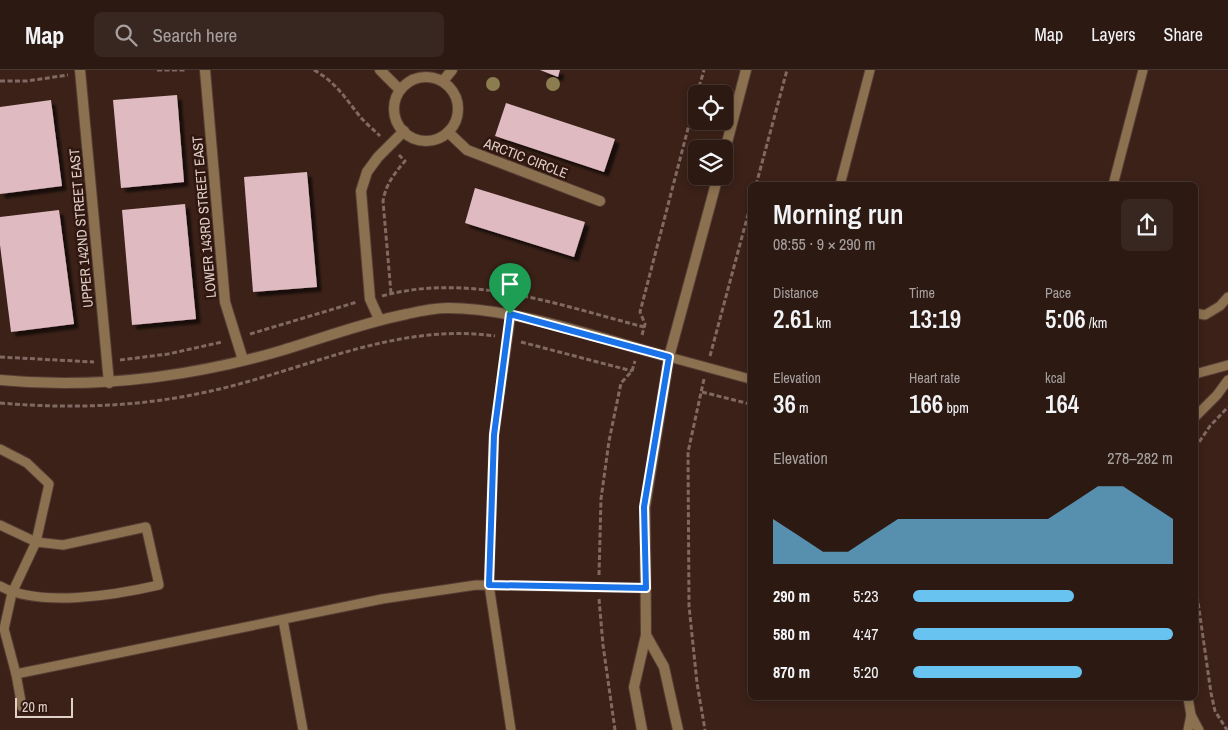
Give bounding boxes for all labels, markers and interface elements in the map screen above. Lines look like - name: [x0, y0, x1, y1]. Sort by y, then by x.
- search box: [94, 12, 444, 57]
- text: Map: [25, 19, 64, 51]
- icon: search: [112, 21, 140, 49]
- text: Search here: [152, 22, 237, 48]
- text: Map: [1035, 22, 1063, 47]
- text: Layers: [1091, 22, 1136, 47]
- text: Share: [1164, 22, 1203, 47]
- map controls: [688, 85, 733, 185]
- button: locate: [688, 85, 733, 130]
- street label: ARCTIC CIRCLE: [481, 133, 570, 182]
- street label: LOWER 143RD STREET EAST: [188, 135, 220, 299]
- button: layers: [688, 140, 733, 185]
- street label: UPPER 142ND STREET EAST: [65, 148, 97, 308]
- text: Morning run: [773, 195, 904, 233]
- button: share: [1121, 199, 1173, 251]
- text: 08:55 · 9 × 290 m: [773, 233, 876, 255]
- pin: [489, 263, 531, 314]
- icon: arrive: [496, 270, 524, 298]
- text: Distance: [773, 284, 818, 302]
- text: Time: [909, 284, 935, 302]
- text: Pace: [1045, 284, 1071, 302]
- text: 2.61: [773, 302, 813, 336]
- text: 13:19: [909, 302, 961, 336]
- text: 5:06: [1045, 302, 1086, 336]
- text: km: [813, 314, 831, 332]
- text: /km: [1086, 314, 1107, 332]
- text: Elevation: [773, 369, 821, 387]
- text: Heart rate: [909, 369, 960, 387]
- text: kcal: [1045, 369, 1065, 387]
- text: 36: [773, 387, 796, 421]
- text: 166: [909, 387, 943, 421]
- text: 164: [1045, 387, 1079, 421]
- text: m: [796, 399, 809, 417]
- text: bpm: [943, 399, 969, 417]
- text: Elevation: [773, 447, 828, 469]
- text: 278–282 m: [1107, 447, 1173, 469]
- text: 290 m: [773, 585, 810, 607]
- text: 5:23: [853, 585, 879, 607]
- text: 580 m: [773, 623, 810, 645]
- text: 4:47: [853, 623, 879, 645]
- text: 870 m: [773, 661, 810, 683]
- text: 5:20: [853, 661, 879, 683]
- scale bar: [15, 695, 72, 718]
- text: 20 m: [22, 698, 48, 716]

